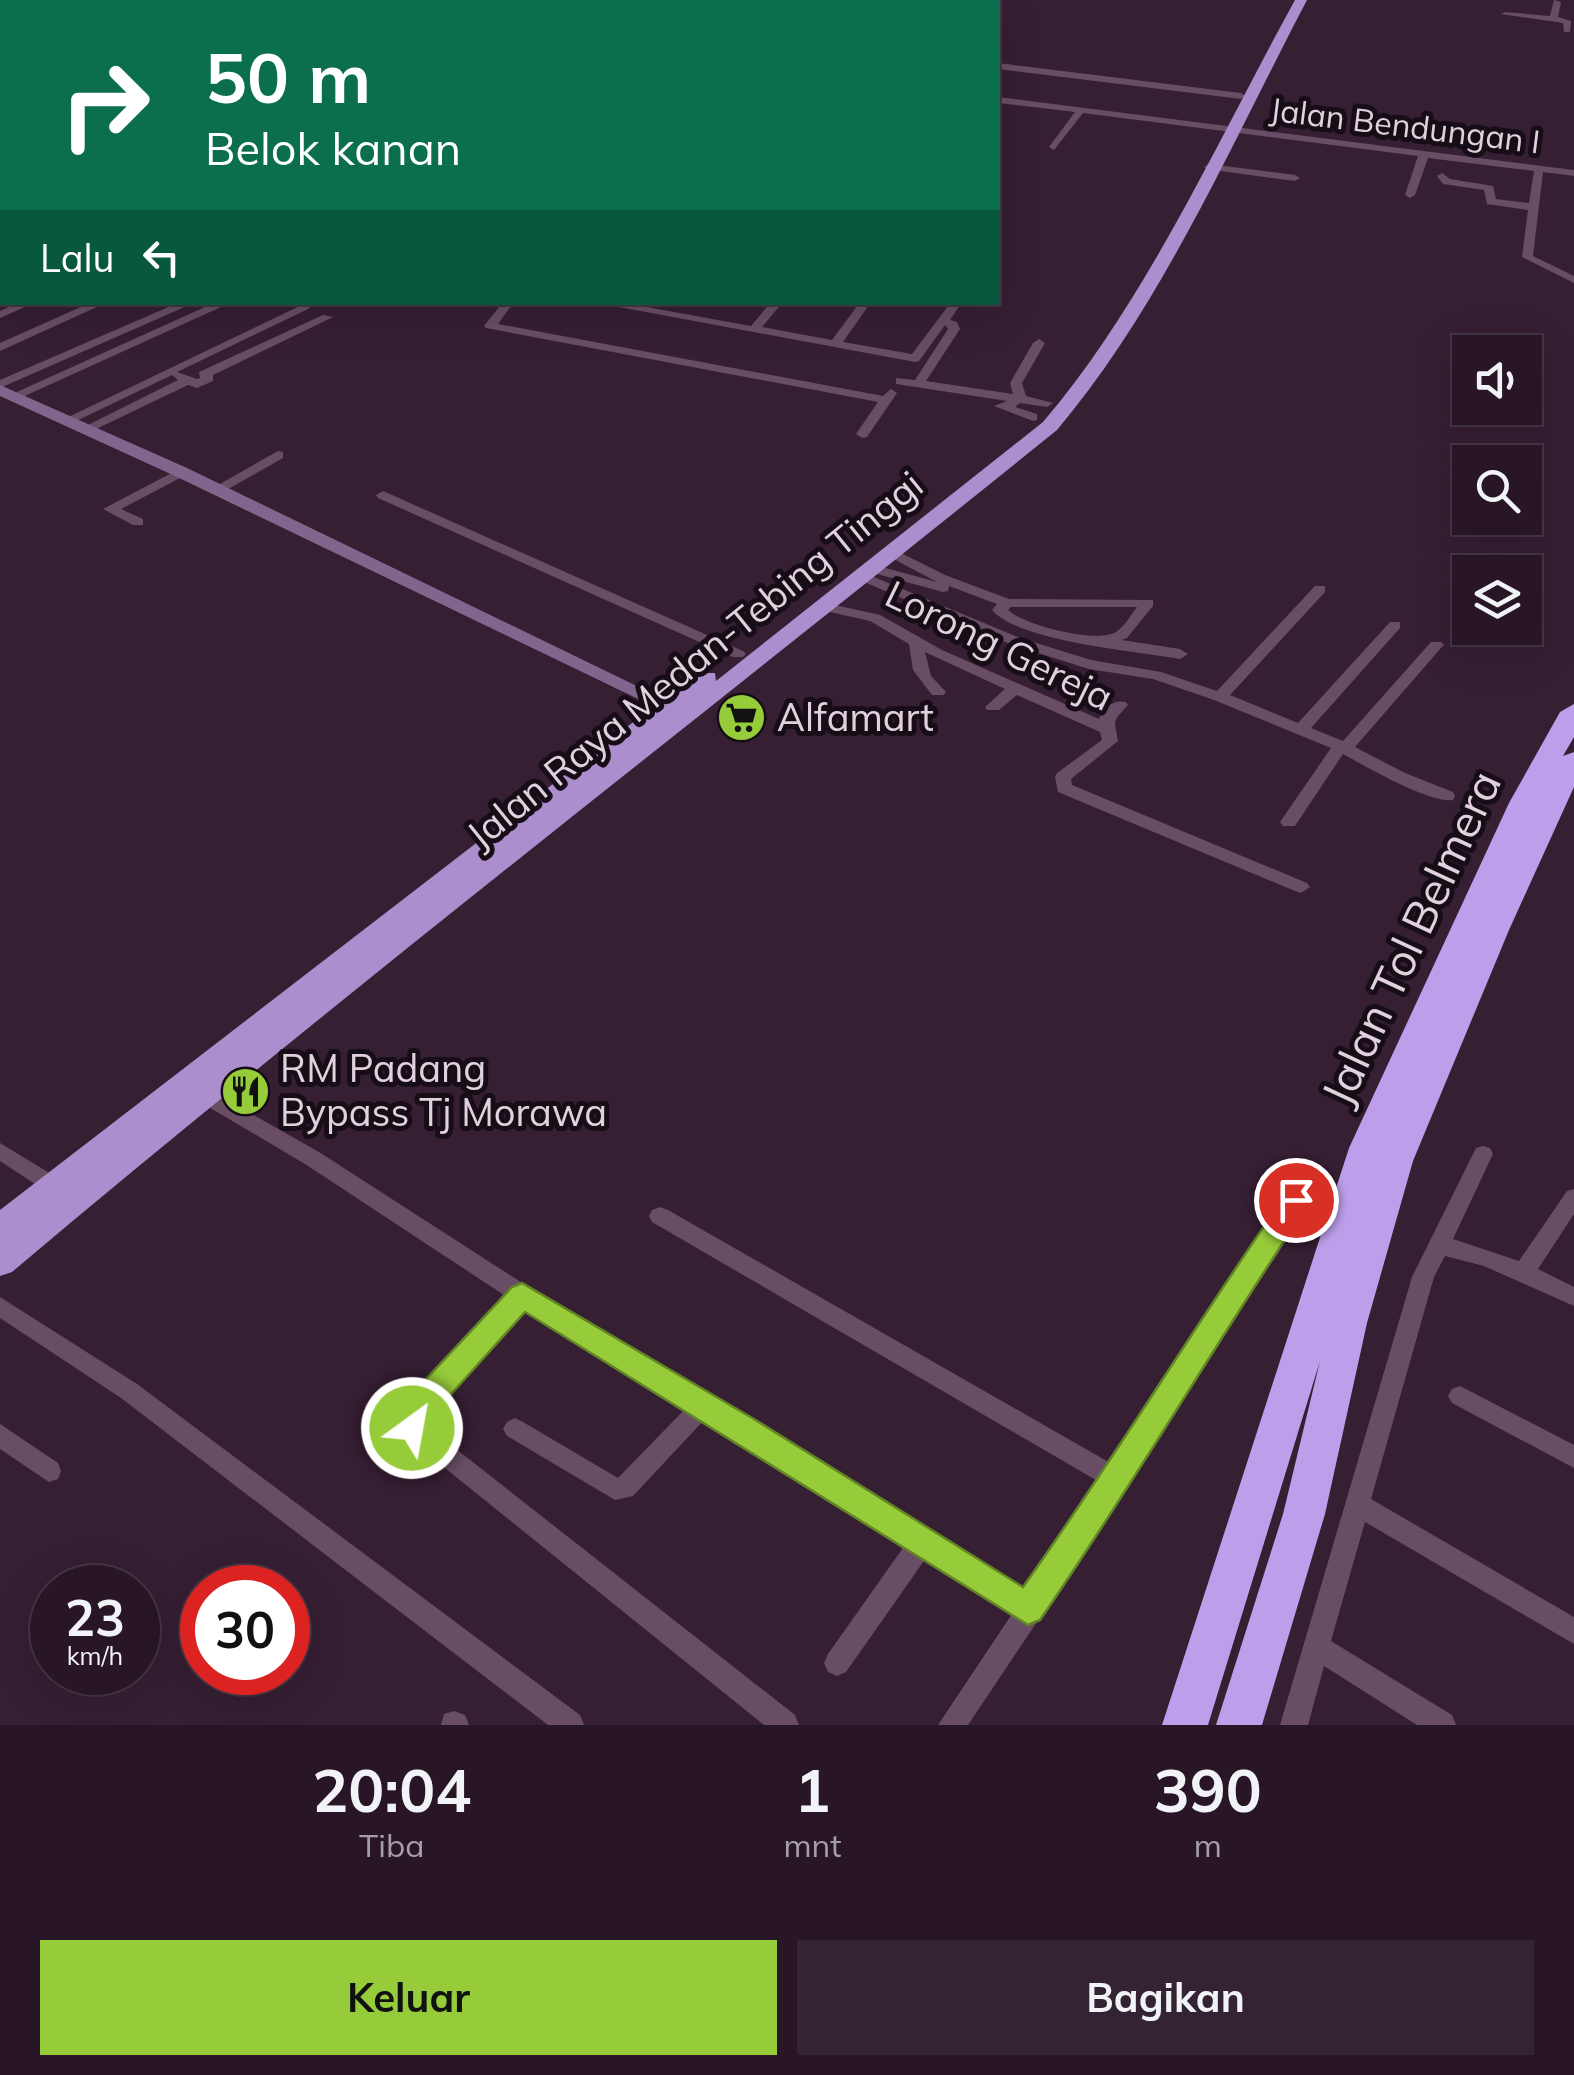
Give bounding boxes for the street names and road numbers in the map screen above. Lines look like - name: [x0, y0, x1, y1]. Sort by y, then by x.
- street label: Jalan Bendungan I: [1268, 89, 1542, 161]
- street label: Jalan Raya Medan-Tebing Tinggi: [457, 460, 932, 858]
- street label: Lorong Gereja: [878, 569, 1121, 721]
- street label: Jalan Tol Belmera: [1308, 762, 1512, 1114]

